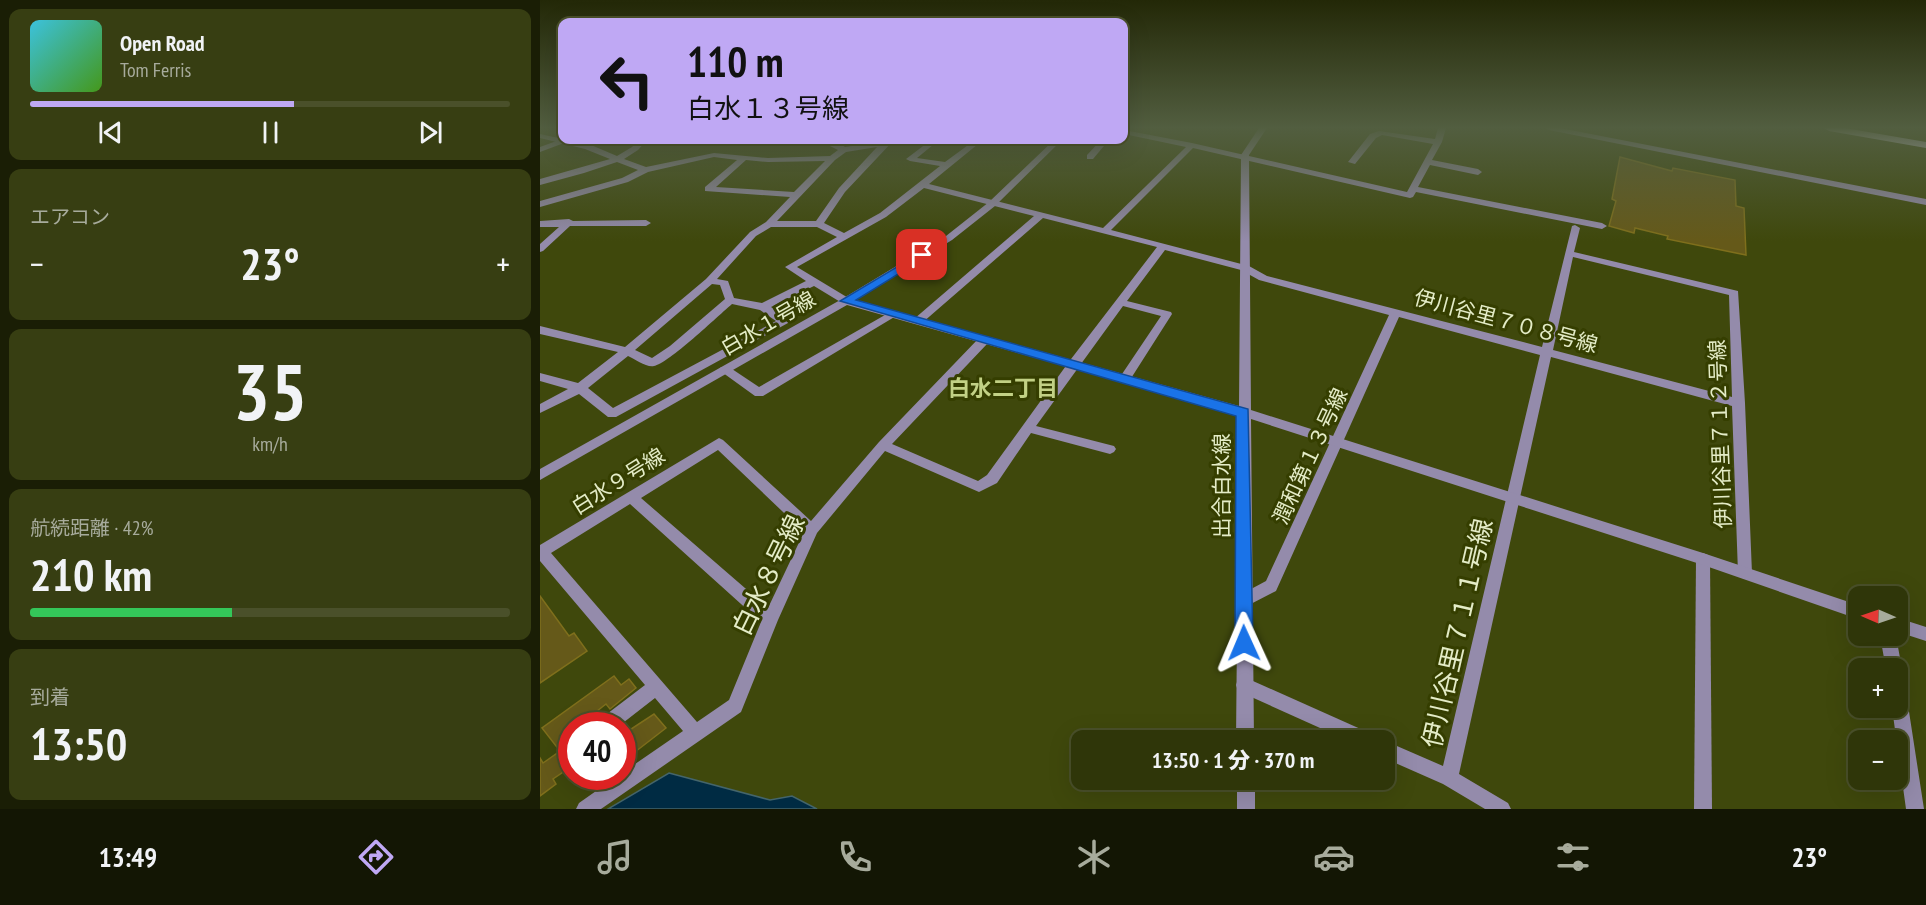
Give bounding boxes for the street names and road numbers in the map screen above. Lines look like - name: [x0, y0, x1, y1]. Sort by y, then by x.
- street label: 伊川谷里７０８号線: [1411, 284, 1601, 358]
- street label: 白水１号線: [716, 285, 820, 361]
- street label: 伊川谷里７１２号線: [1703, 339, 1737, 529]
- street label: 潤和第１３号線: [1267, 384, 1353, 528]
- street label: 出合白水線: [1208, 434, 1235, 539]
- street label: 白水９号線: [566, 442, 670, 520]
- street label: 白水８号線: [725, 509, 811, 641]
- street label: 伊川谷里７１１号線: [1415, 515, 1499, 751]

